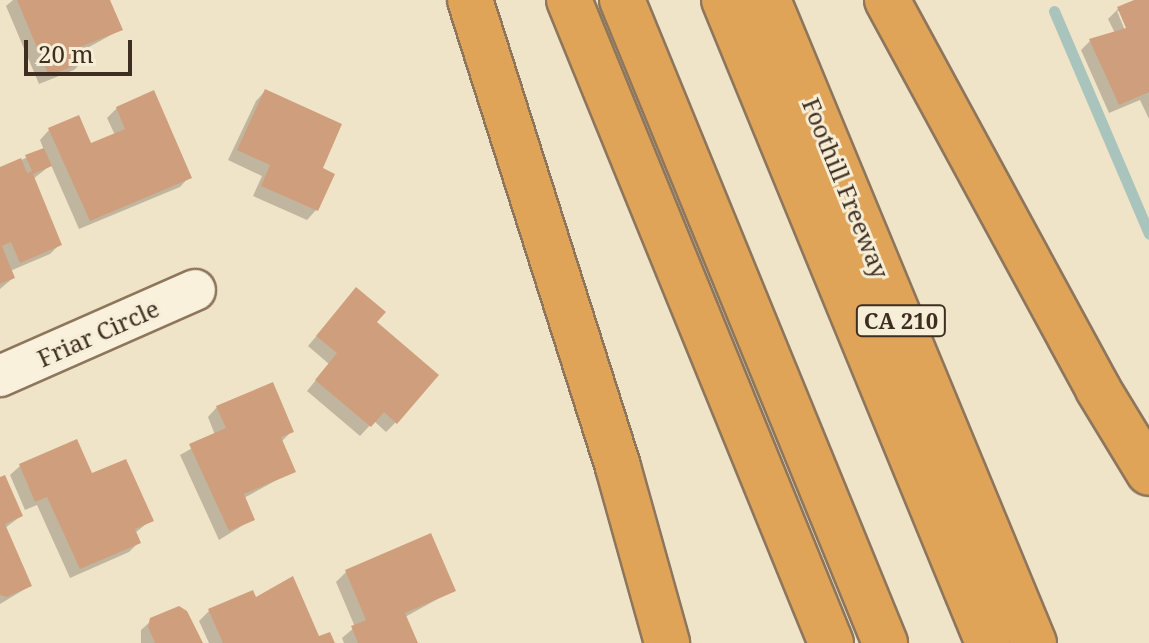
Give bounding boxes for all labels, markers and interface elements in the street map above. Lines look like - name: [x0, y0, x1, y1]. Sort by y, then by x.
- scale bar: [28, 24, 136, 74]
- text: 20 m: [38, 37, 94, 70]
- street label: Foothill Freeway: [797, 94, 895, 282]
- street label: Friar Circle: [33, 293, 163, 373]
- road number: CA 210: [855, 303, 947, 339]

